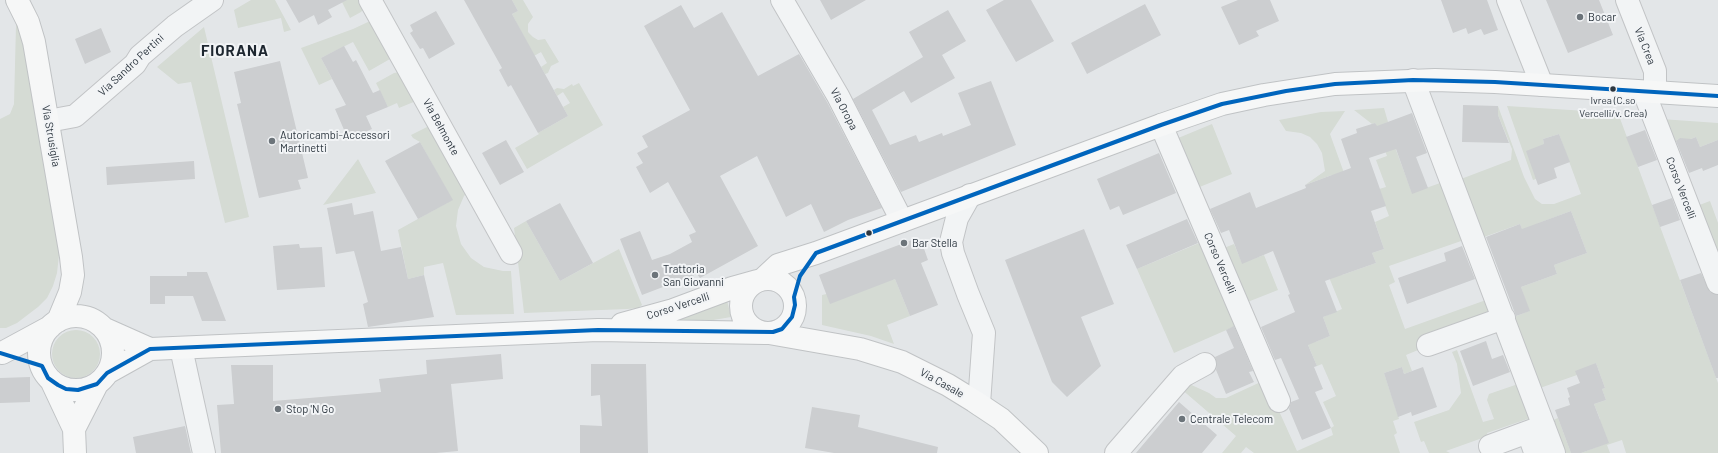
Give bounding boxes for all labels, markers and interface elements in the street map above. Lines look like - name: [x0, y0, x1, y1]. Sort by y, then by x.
- place label: Bocar: [1588, 10, 1616, 24]
- marker: Bocar: [1575, 12, 1585, 22]
- street label: Via Crea: [1632, 25, 1658, 67]
- street label: Via Sandro Pertini: [95, 31, 167, 99]
- district label: FIORANA: [201, 42, 269, 60]
- marker: Ivrea (C.so Vercelli/v. Crea): [1608, 84, 1618, 94]
- street label: Via Oropa: [827, 86, 861, 132]
- place label: Ivrea (C.so Vercelli/v. Crea): [1579, 95, 1647, 118]
- street label: Via Belmonte: [420, 96, 462, 158]
- street label: Via Strusiglia: [39, 104, 63, 168]
- place label: Autoricambi-Accessori Martinetti: [280, 128, 390, 154]
- marker: Autoricambi-Accessori Martinetti: [267, 136, 277, 146]
- street label: Corso Vercelli: [1663, 155, 1699, 221]
- unlabelled marker: [864, 228, 874, 238]
- street label: Corso Vercelli: [1201, 230, 1239, 296]
- place label: Bar Stella: [912, 236, 957, 250]
- marker: Bar Stella: [899, 238, 909, 248]
- place label: Trattoria San Giovanni: [663, 262, 724, 288]
- marker: Trattoria San Giovanni: [650, 270, 660, 280]
- street label: Corso Vercelli: [645, 290, 711, 322]
- street label: Via Casale: [918, 365, 966, 401]
- place label: Stop 'N Go: [286, 402, 334, 416]
- marker: Stop 'N Go: [273, 404, 283, 414]
- place label: Centrale Telecom: [1190, 412, 1273, 426]
- marker: Centrale Telecom: [1177, 414, 1187, 424]

